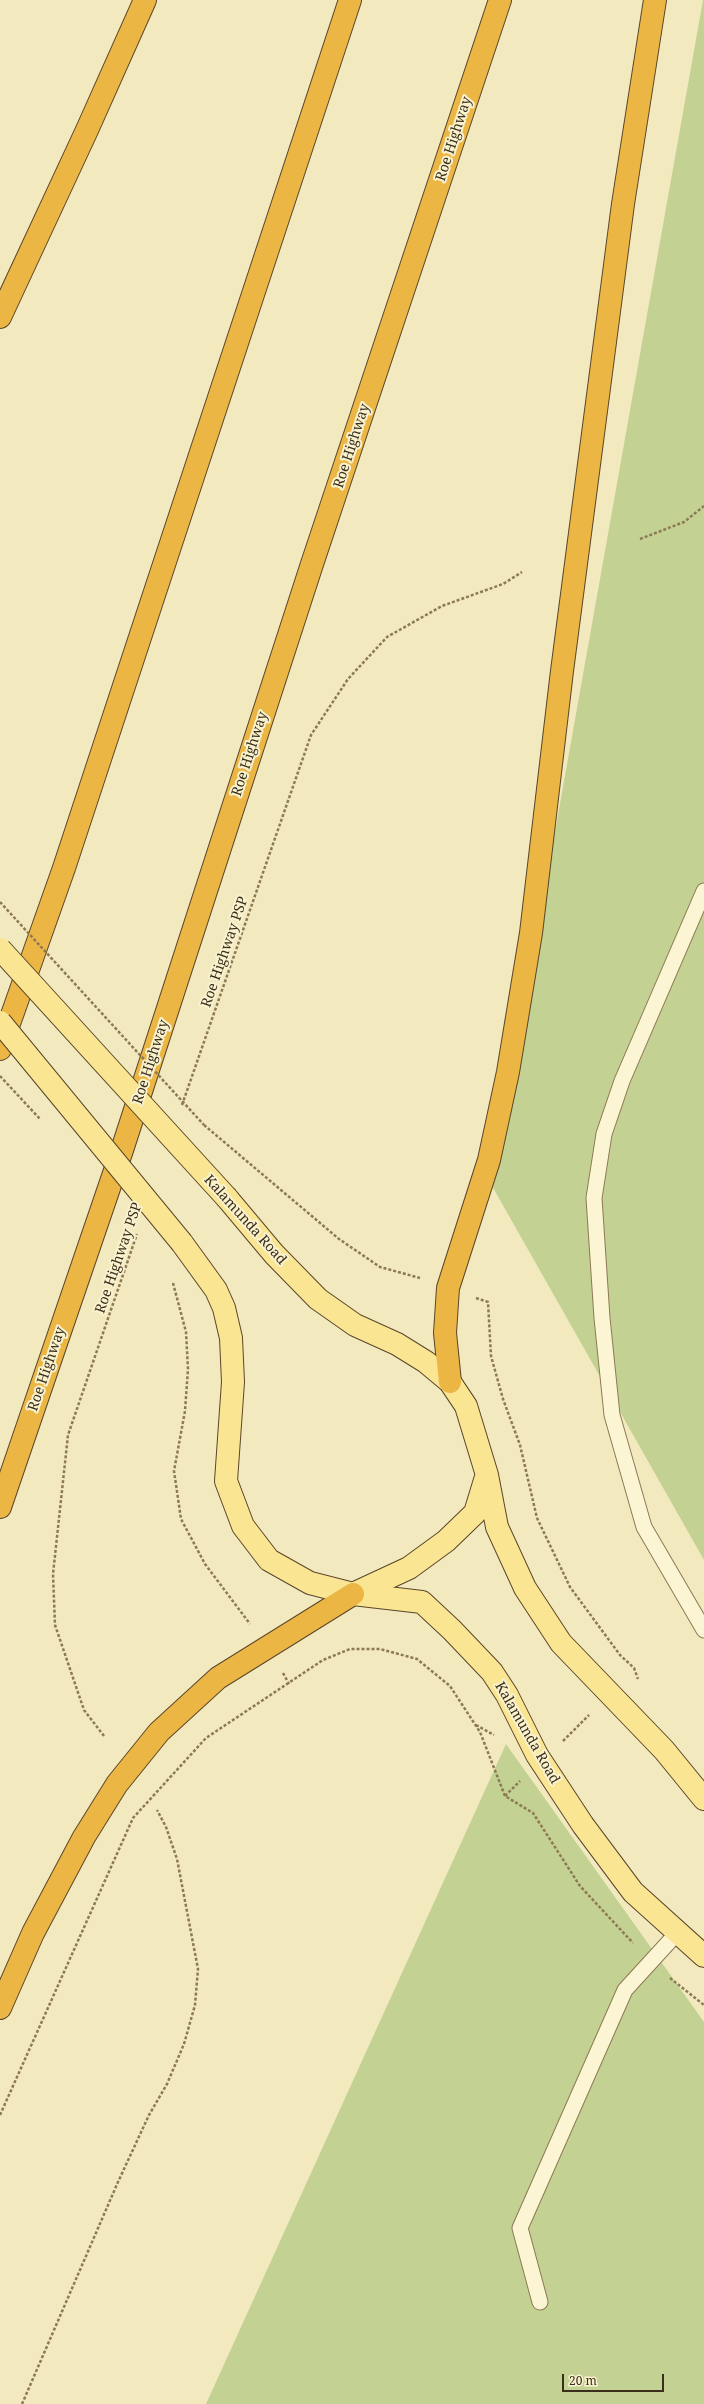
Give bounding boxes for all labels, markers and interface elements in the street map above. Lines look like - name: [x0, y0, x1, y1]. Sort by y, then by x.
- street label: Roe Highway: [432, 95, 476, 183]
- street label: Roe Highway: [330, 402, 374, 490]
- street label: Roe Highway: [228, 710, 272, 798]
- street label: Roe Highway PSP: [198, 894, 252, 1010]
- street label: Roe Highway: [129, 1018, 173, 1106]
- street label: Kalamunda Road: [200, 1172, 290, 1268]
- street label: Roe Highway PSP: [92, 1200, 146, 1316]
- street label: Roe Highway: [25, 1325, 69, 1413]
- street label: Kalamunda Road: [491, 1679, 563, 1787]
- scale bar: [564, 2366, 666, 2392]
- text: 20 m: [569, 2372, 597, 2389]

